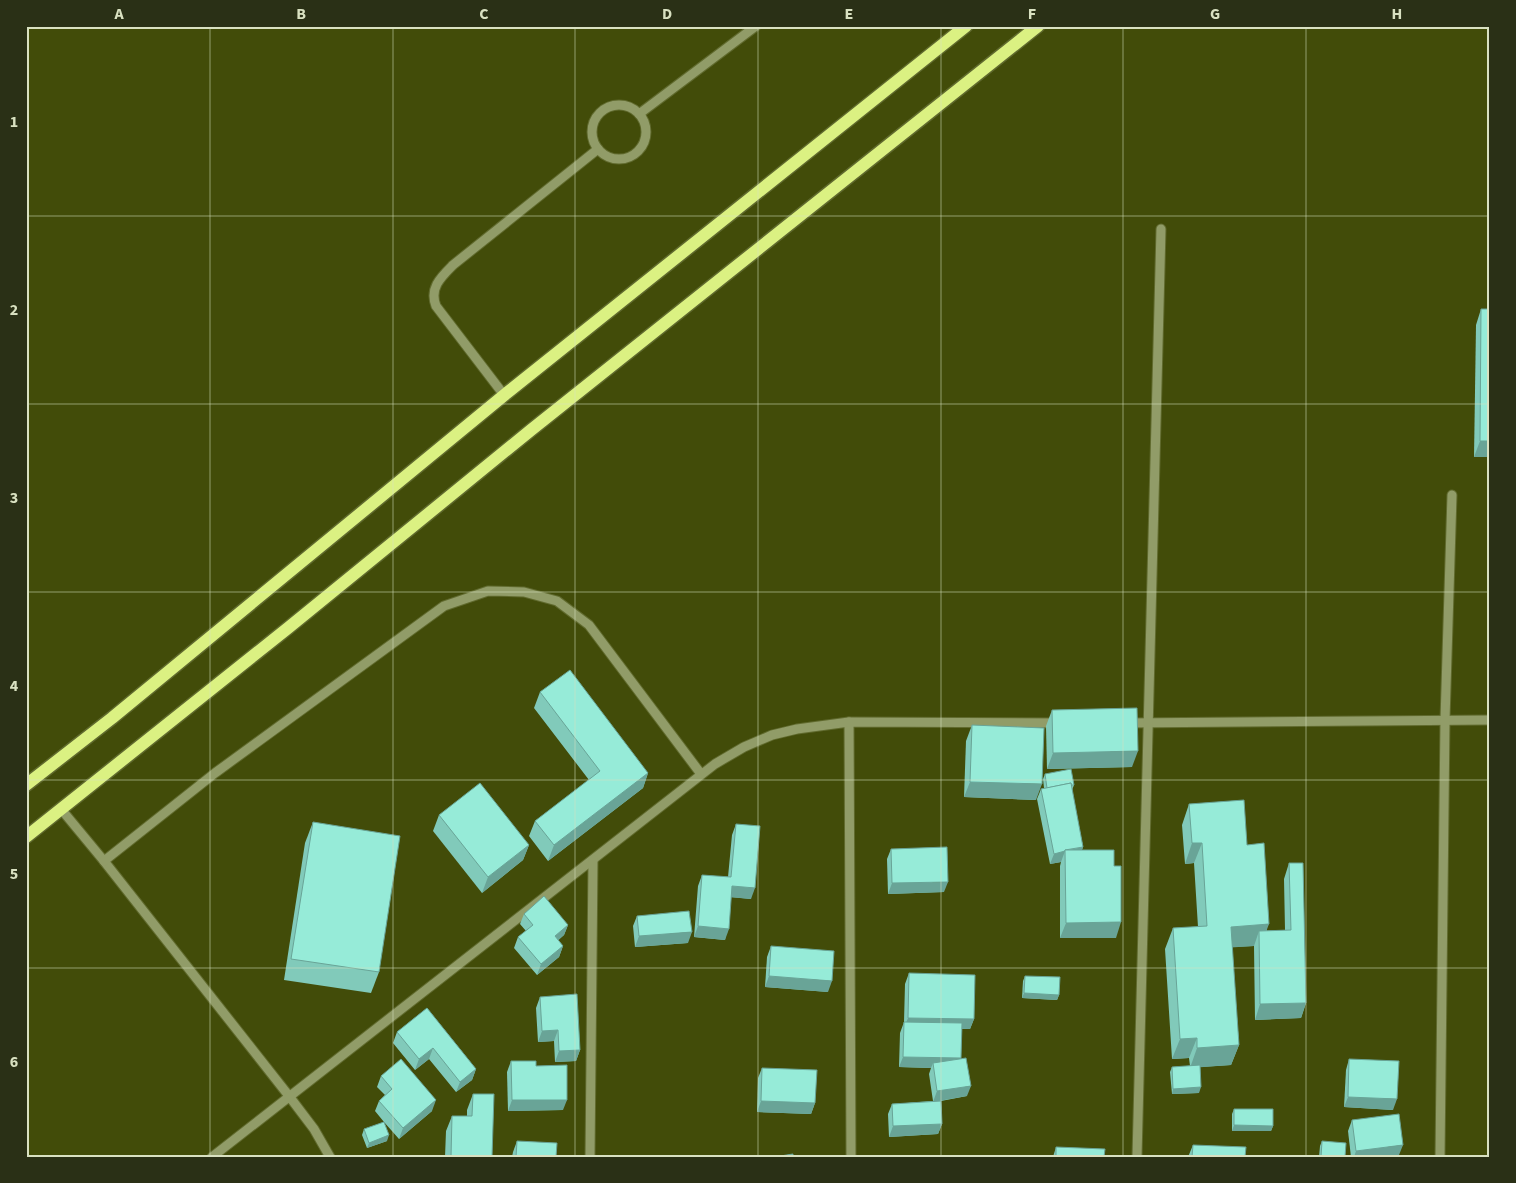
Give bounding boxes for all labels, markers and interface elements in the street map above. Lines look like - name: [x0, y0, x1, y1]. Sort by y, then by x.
- text: A: [113, 3, 124, 25]
- text: B: [296, 3, 306, 25]
- text: C: [479, 3, 489, 25]
- text: D: [662, 3, 672, 25]
- text: E: [845, 3, 853, 25]
- text: F: [1028, 3, 1036, 25]
- text: G: [1210, 3, 1220, 25]
- text: H: [1392, 3, 1402, 25]
- text: 1: [10, 111, 18, 133]
- text: 2: [10, 299, 18, 321]
- text: 3: [10, 487, 18, 509]
- text: 4: [10, 675, 19, 697]
- text: 5: [10, 863, 18, 885]
- text: 6: [10, 1051, 18, 1073]

